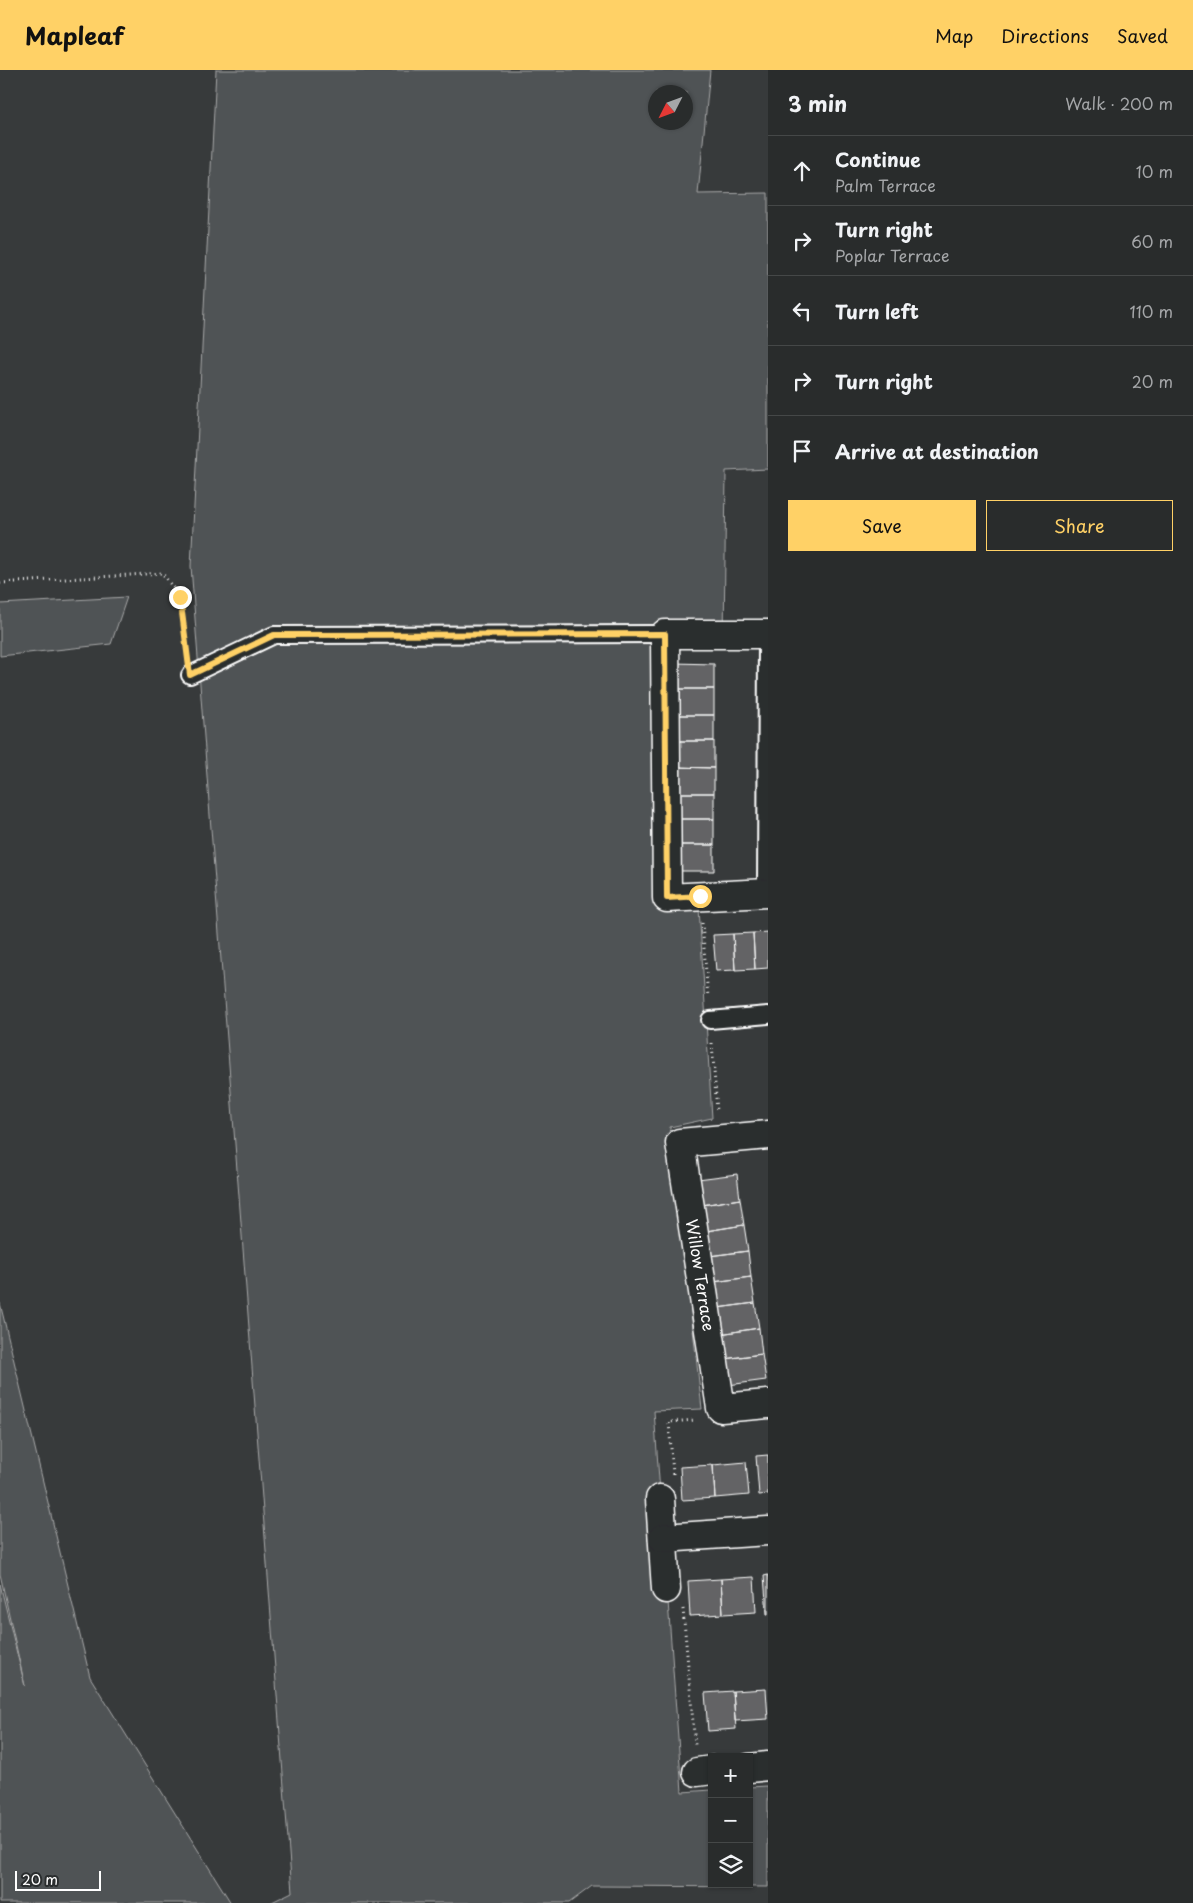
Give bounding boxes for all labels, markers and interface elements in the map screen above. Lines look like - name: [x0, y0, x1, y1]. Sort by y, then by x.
- text: Mapleaf: [25, 17, 124, 53]
- text: Map: [935, 22, 973, 49]
- text: Directions: [1001, 22, 1089, 49]
- text: Saved: [1117, 22, 1168, 49]
- north arrow: [648, 85, 693, 130]
- text: 3 min: [788, 87, 847, 119]
- text: Walk · 200 m: [1065, 91, 1173, 115]
- text: Continue: [835, 145, 921, 173]
- icon: ahead: [788, 157, 816, 185]
- text: 10 m: [1136, 159, 1173, 183]
- text: Palm Terrace: [835, 173, 936, 197]
- text: Turn right: [835, 215, 933, 243]
- icon: right: [788, 227, 816, 255]
- text: 60 m: [1131, 229, 1173, 253]
- text: Poplar Terrace: [835, 243, 949, 267]
- icon: left: [788, 297, 816, 325]
- text: Turn left: [835, 297, 919, 325]
- text: 110 m: [1130, 299, 1173, 323]
- icon: right: [788, 367, 816, 395]
- text: Turn right: [835, 367, 933, 395]
- text: 20 m: [1132, 369, 1173, 393]
- icon: arrive: [788, 437, 816, 465]
- text: Arrive at destination: [835, 437, 1039, 465]
- button: Save: [788, 500, 976, 551]
- button: Share: [986, 500, 1173, 551]
- route end: [169, 586, 192, 609]
- route start: [689, 885, 712, 908]
- street label: Willow Terrace: [681, 1217, 722, 1333]
- map controls: [708, 1753, 753, 1888]
- button: +: [708, 1753, 753, 1798]
- button: −: [708, 1798, 753, 1843]
- button: layers: [708, 1843, 753, 1888]
- scale bar: [15, 1868, 101, 1891]
- text: 20 m: [22, 1869, 58, 1890]

